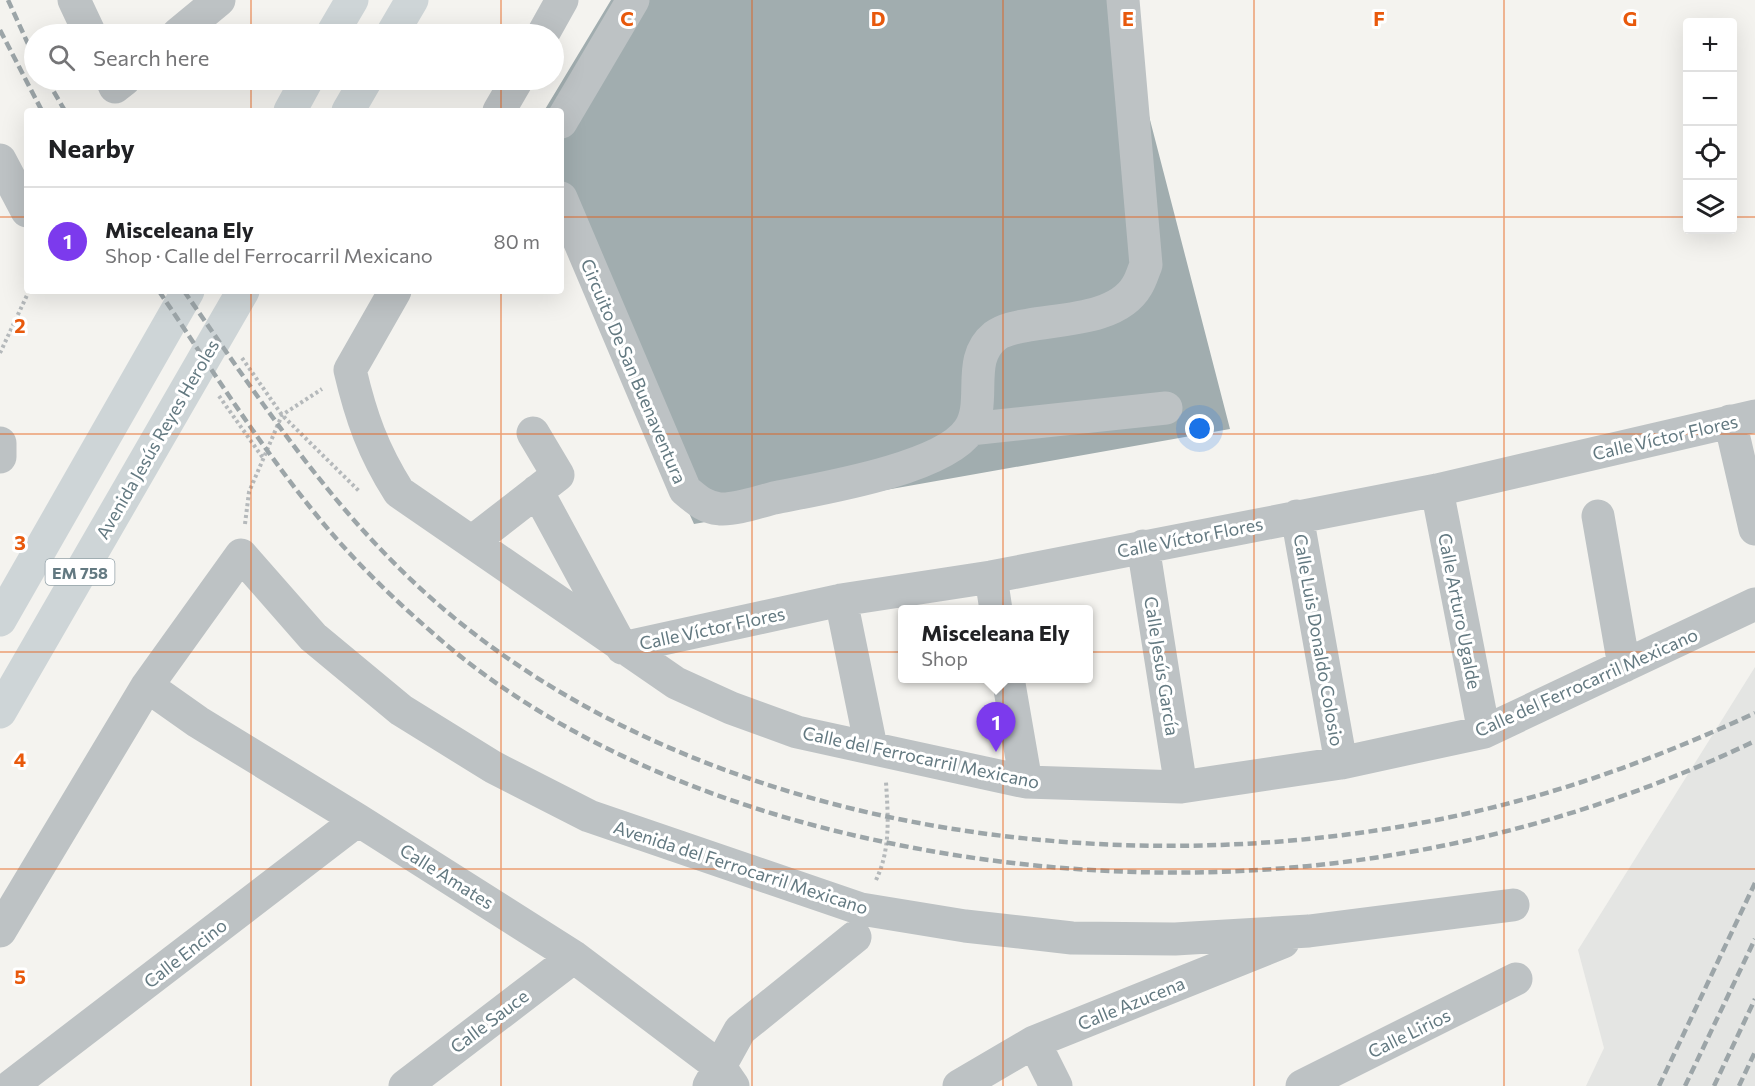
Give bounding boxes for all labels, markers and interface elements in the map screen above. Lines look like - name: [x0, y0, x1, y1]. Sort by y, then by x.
- text: C: [620, 6, 634, 30]
- text: D: [871, 6, 885, 30]
- text: E: [1122, 6, 1134, 30]
- text: F: [1373, 6, 1385, 30]
- text: G: [1623, 6, 1637, 30]
- map controls: [1683, 18, 1737, 234]
- button: +: [1683, 18, 1737, 72]
- search box: [24, 24, 564, 90]
- icon: search: [45, 41, 78, 74]
- text: Search here: [93, 44, 209, 71]
- button: −: [1683, 72, 1737, 126]
- button: locate: [1683, 126, 1737, 180]
- text: Nearby: [48, 132, 135, 163]
- button: layers: [1683, 180, 1737, 234]
- text: Misceleana Ely: [105, 216, 254, 243]
- text: 1: [63, 229, 72, 253]
- text: 80 m: [494, 229, 540, 253]
- text: Shop · Calle del Ferrocarril Mexicano: [105, 243, 433, 267]
- street label: Circuito De San Buenaventura: [577, 255, 691, 487]
- text: 2: [14, 313, 26, 337]
- street label: Avenida Jesús Reyes Heroles: [91, 335, 223, 543]
- street label: Calle Víctor Flores: [1590, 410, 1740, 464]
- your location: [1185, 414, 1214, 443]
- street label: Calle Víctor Flores: [1115, 512, 1265, 562]
- text: 3: [14, 530, 26, 554]
- street label: Calle Arturo Ugalde: [1434, 531, 1486, 691]
- street label: Calle Luis Donaldo Colosio: [1289, 532, 1349, 748]
- road number: EM 758: [46, 559, 115, 585]
- street label: Calle Jesús García: [1140, 595, 1184, 737]
- street label: Calle Víctor Flores: [637, 602, 787, 654]
- popup: [898, 605, 1093, 683]
- text: Misceleana Ely: [921, 619, 1070, 646]
- street label: Calle del Ferrocarril Mexicano: [1471, 623, 1701, 741]
- text: Shop: [921, 646, 968, 670]
- pin: 1: [976, 702, 1016, 752]
- street label: Calle del Ferrocarril Mexicano: [801, 721, 1041, 793]
- text: 4: [14, 747, 26, 771]
- street label: Avenida del Ferrocarril Mexicano: [611, 815, 871, 919]
- street label: Calle Amates: [396, 839, 498, 913]
- street label: Calle Encino: [139, 914, 231, 992]
- text: 5: [14, 964, 26, 988]
- street label: Calle Azucena: [1074, 972, 1188, 1034]
- street label: Calle Sauce: [446, 984, 532, 1058]
- street label: Calle Lirios: [1364, 1004, 1454, 1062]

